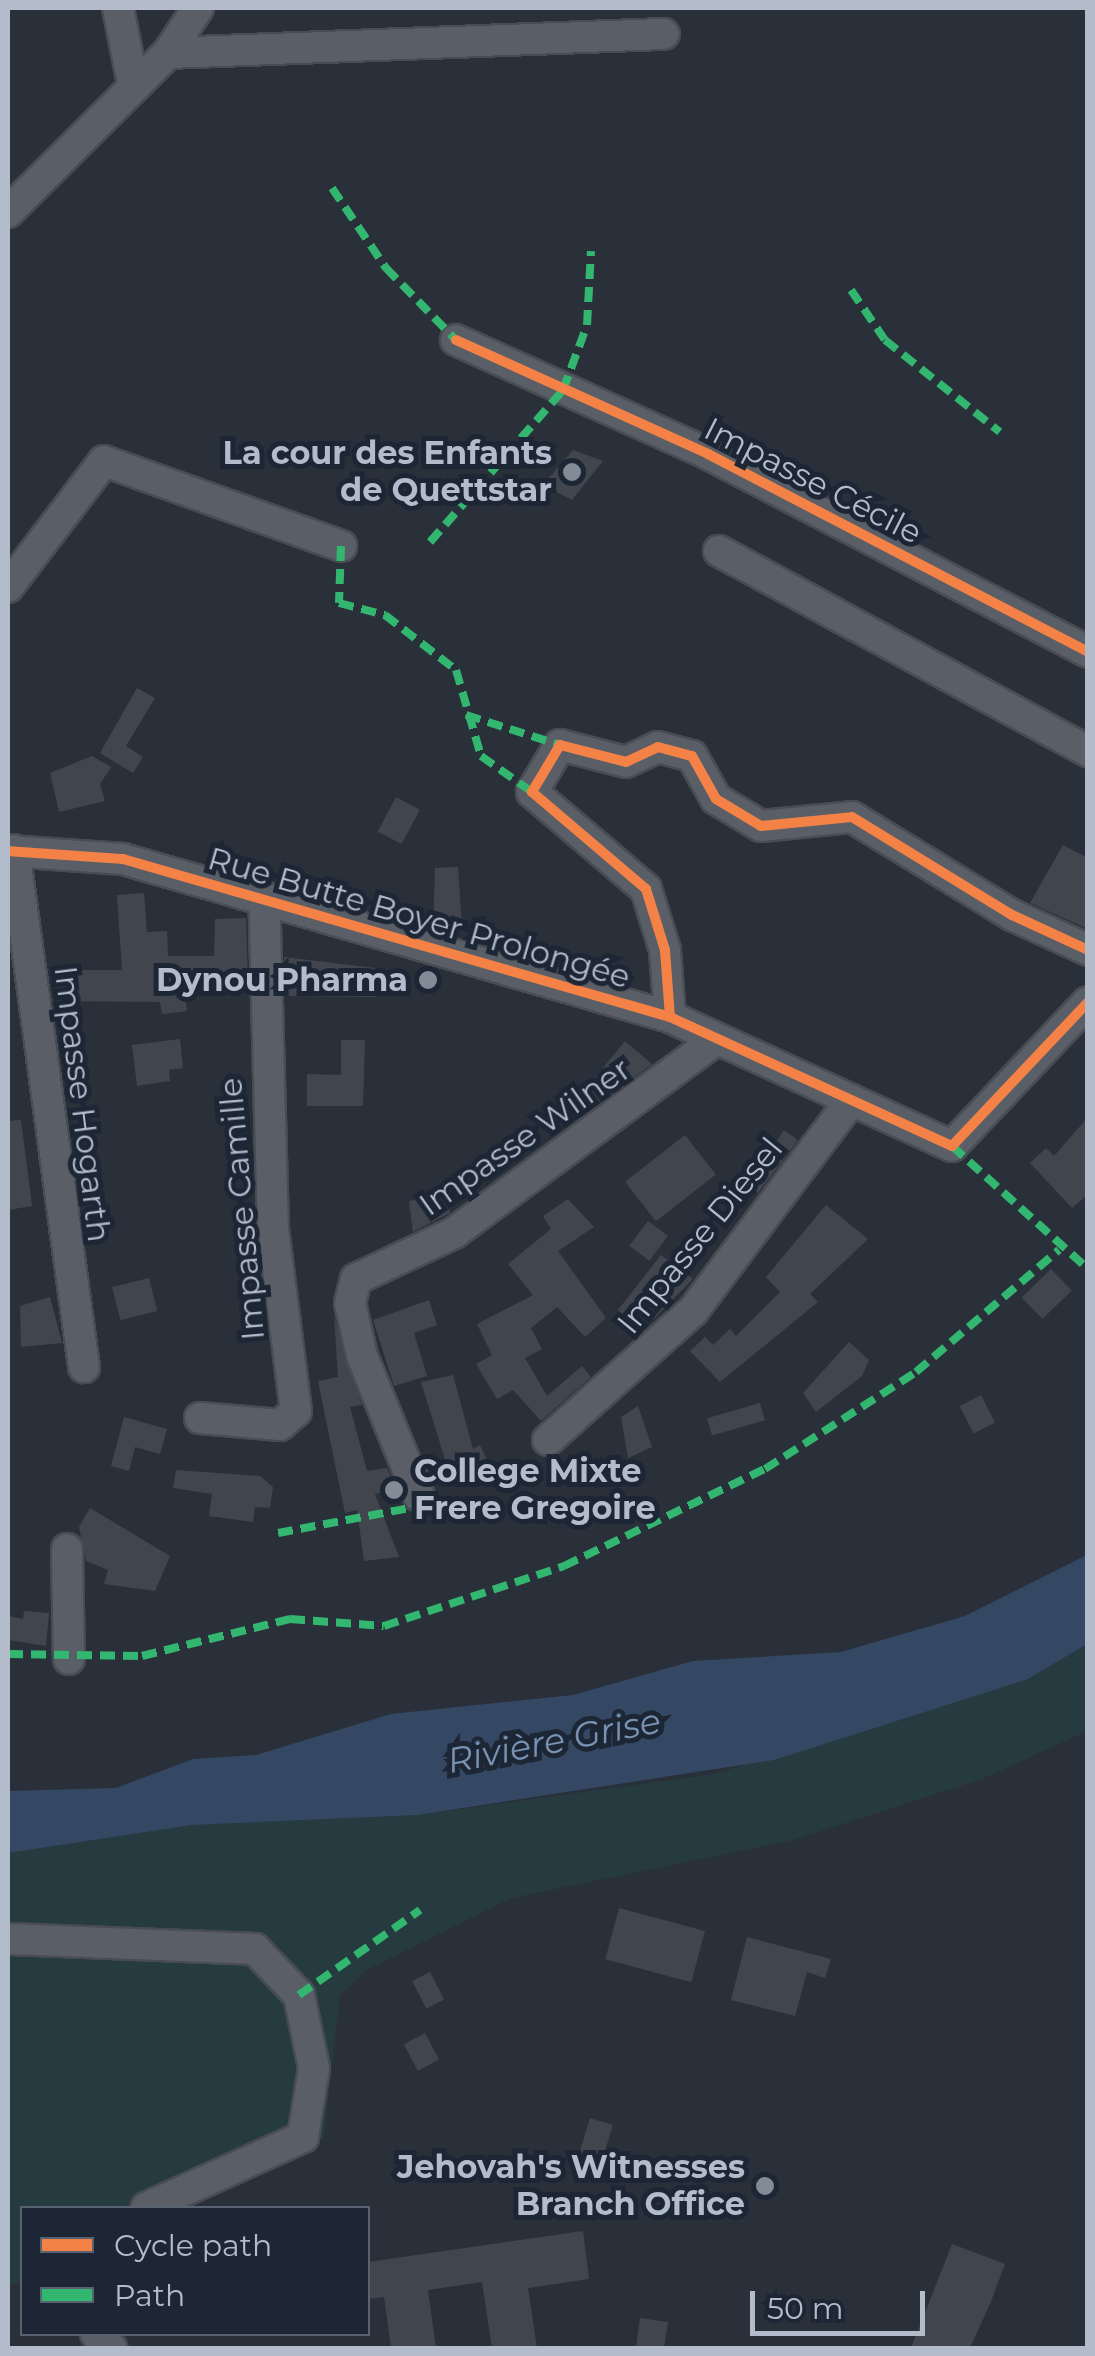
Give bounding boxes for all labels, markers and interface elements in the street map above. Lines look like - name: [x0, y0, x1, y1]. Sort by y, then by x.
- street label: Impasse Cécile: [698, 410, 928, 552]
- place label: La cour des Enfants de Quettstar: [222, 435, 552, 510]
- marker: La cour des Enfants de Quettstar: [561, 461, 583, 483]
- street label: Rue Butte Boyer Prolongée: [203, 839, 635, 997]
- place label: Dynou Pharma: [156, 961, 408, 999]
- street label: Impasse Hogarth: [46, 964, 118, 1244]
- marker: Dynou Pharma: [417, 969, 439, 991]
- street label: Impasse Wilner: [412, 1050, 638, 1224]
- street label: Impasse Camille: [211, 1076, 273, 1342]
- street label: Impasse Diesel: [609, 1130, 791, 1342]
- place label: College Mixte Frere Gregoire: [414, 1453, 656, 1528]
- marker: College Mixte Frere Gregoire: [383, 1479, 405, 1501]
- water label: Rivière Grise: [444, 1700, 664, 1782]
- place label: Jehovah's Witnesses Branch Office: [397, 2149, 745, 2224]
- marker: Jehovah's Witnesses Branch Office: [754, 2175, 776, 2197]
- legend: [20, 2206, 370, 2336]
- text: Cycle path: [114, 2227, 272, 2264]
- scale bar: [755, 2271, 930, 2333]
- text: Path: [114, 2277, 185, 2314]
- text: 50 m: [767, 2290, 844, 2327]

